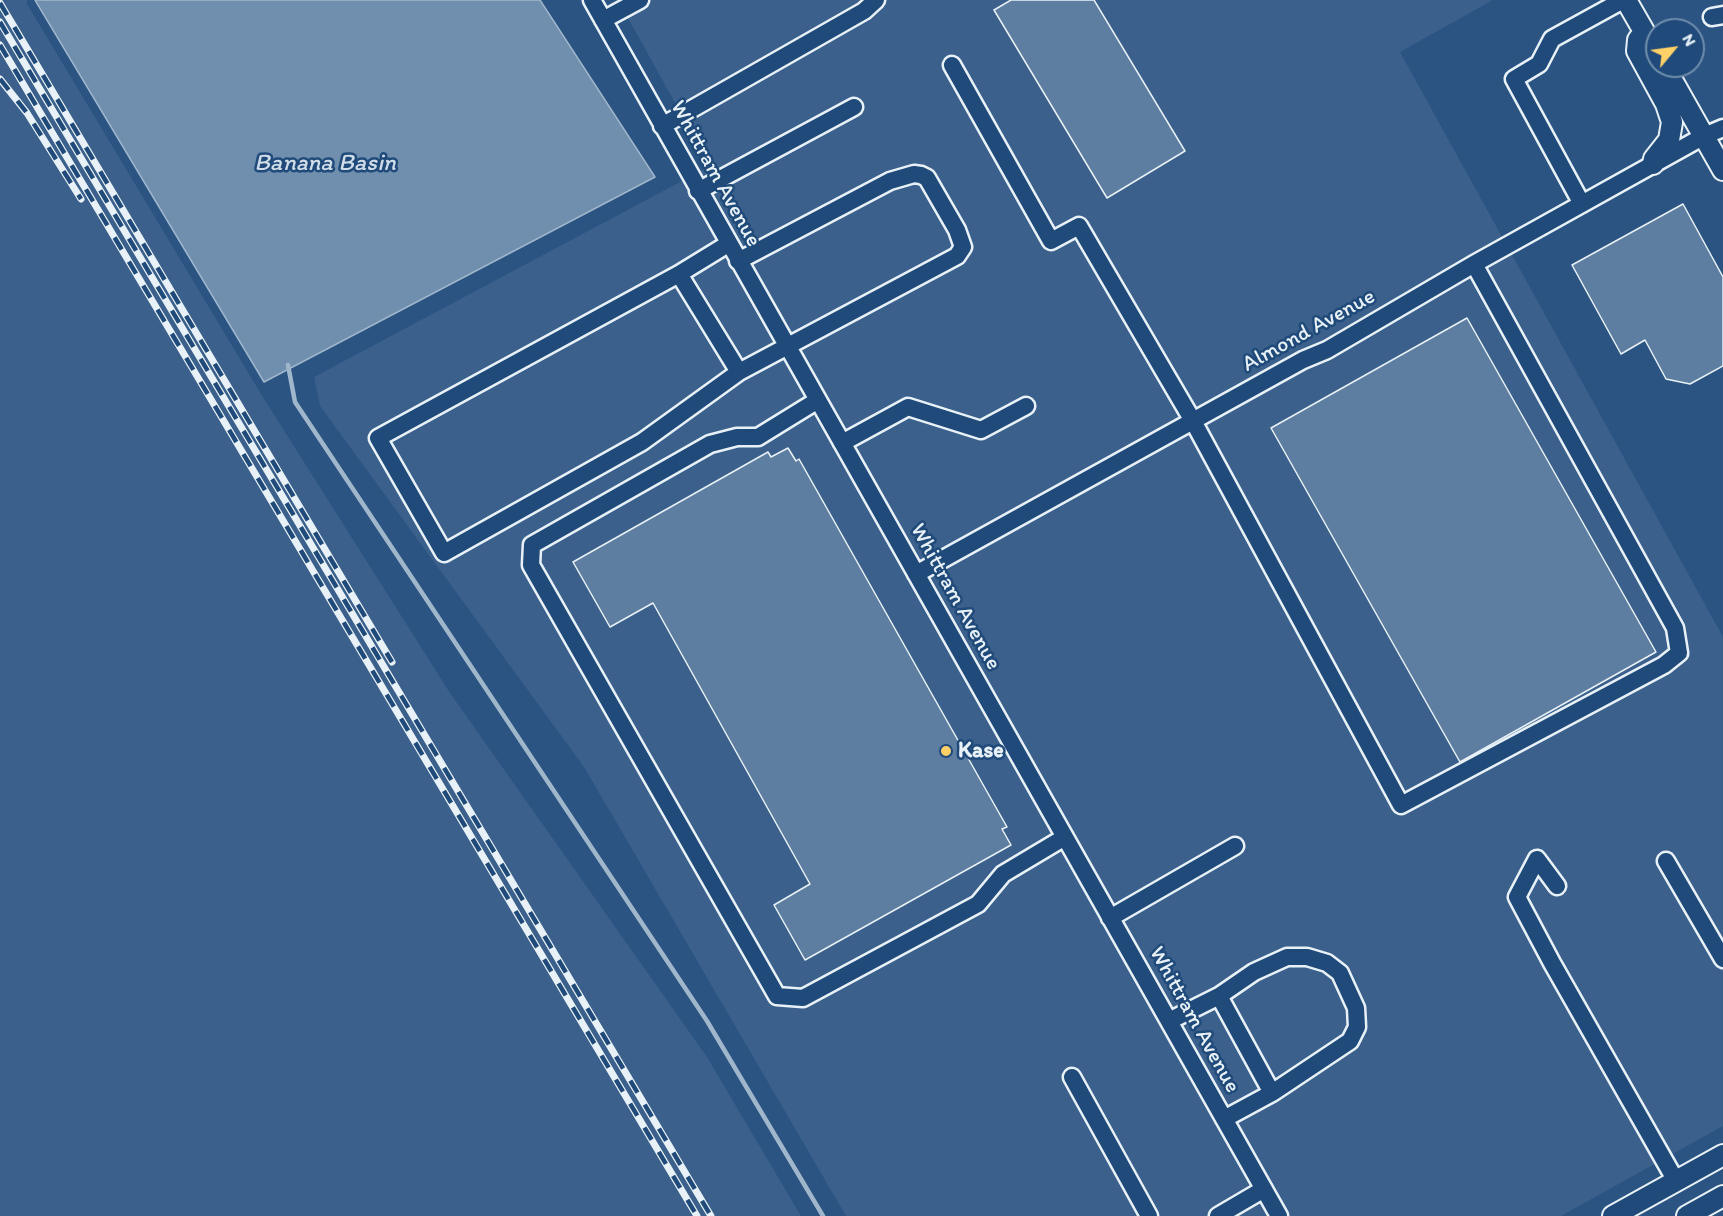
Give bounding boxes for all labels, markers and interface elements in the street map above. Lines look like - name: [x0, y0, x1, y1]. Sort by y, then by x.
- north arrow: [1645, 18, 1705, 78]
- text: N: [1679, 31, 1700, 49]
- street label: Whittram Avenue: [664, 96, 766, 252]
- water label: Banana Basin: [254, 150, 396, 178]
- street label: Almond Avenue: [1238, 284, 1380, 378]
- street label: Whittram Avenue: [904, 519, 1006, 675]
- place label: Kase: [958, 738, 1004, 764]
- marker: Kase: [939, 744, 953, 758]
- street label: Whittram Avenue: [1143, 942, 1245, 1098]

